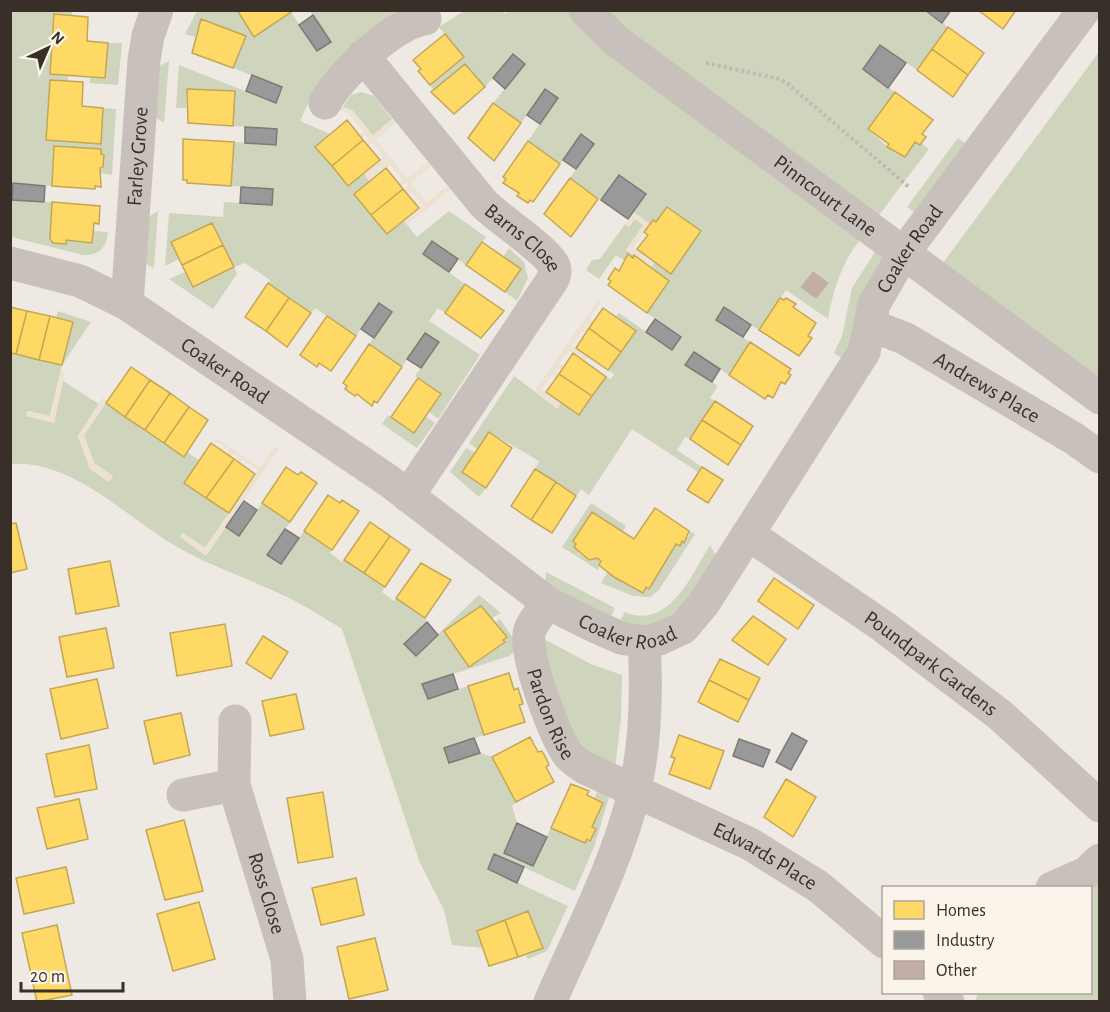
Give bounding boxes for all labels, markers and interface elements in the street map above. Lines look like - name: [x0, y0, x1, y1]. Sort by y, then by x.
- north arrow: [18, 18, 78, 78]
- text: N: [48, 28, 67, 48]
- street label: Farley Grove: [124, 106, 152, 207]
- street label: Pinncourt Lane: [770, 151, 881, 240]
- street label: Barns Close: [481, 200, 565, 275]
- street label: Coaker Road: [873, 201, 947, 297]
- street label: Coaker Road: [177, 334, 273, 408]
- street label: Andrews Place: [930, 348, 1043, 427]
- street label: Poundpark Gardens: [860, 607, 1001, 720]
- street label: Coaker Road: [575, 610, 680, 653]
- street label: Pardon Rise: [523, 666, 578, 764]
- street label: Edwards Place: [710, 819, 821, 894]
- street label: Ross Close: [244, 850, 289, 937]
- legend: [882, 886, 1092, 994]
- text: Homes: [936, 902, 986, 920]
- text: Industry: [936, 932, 995, 950]
- scale bar: [21, 955, 123, 993]
- text: Other: [936, 962, 977, 980]
- text: 20 m: [30, 968, 65, 986]

